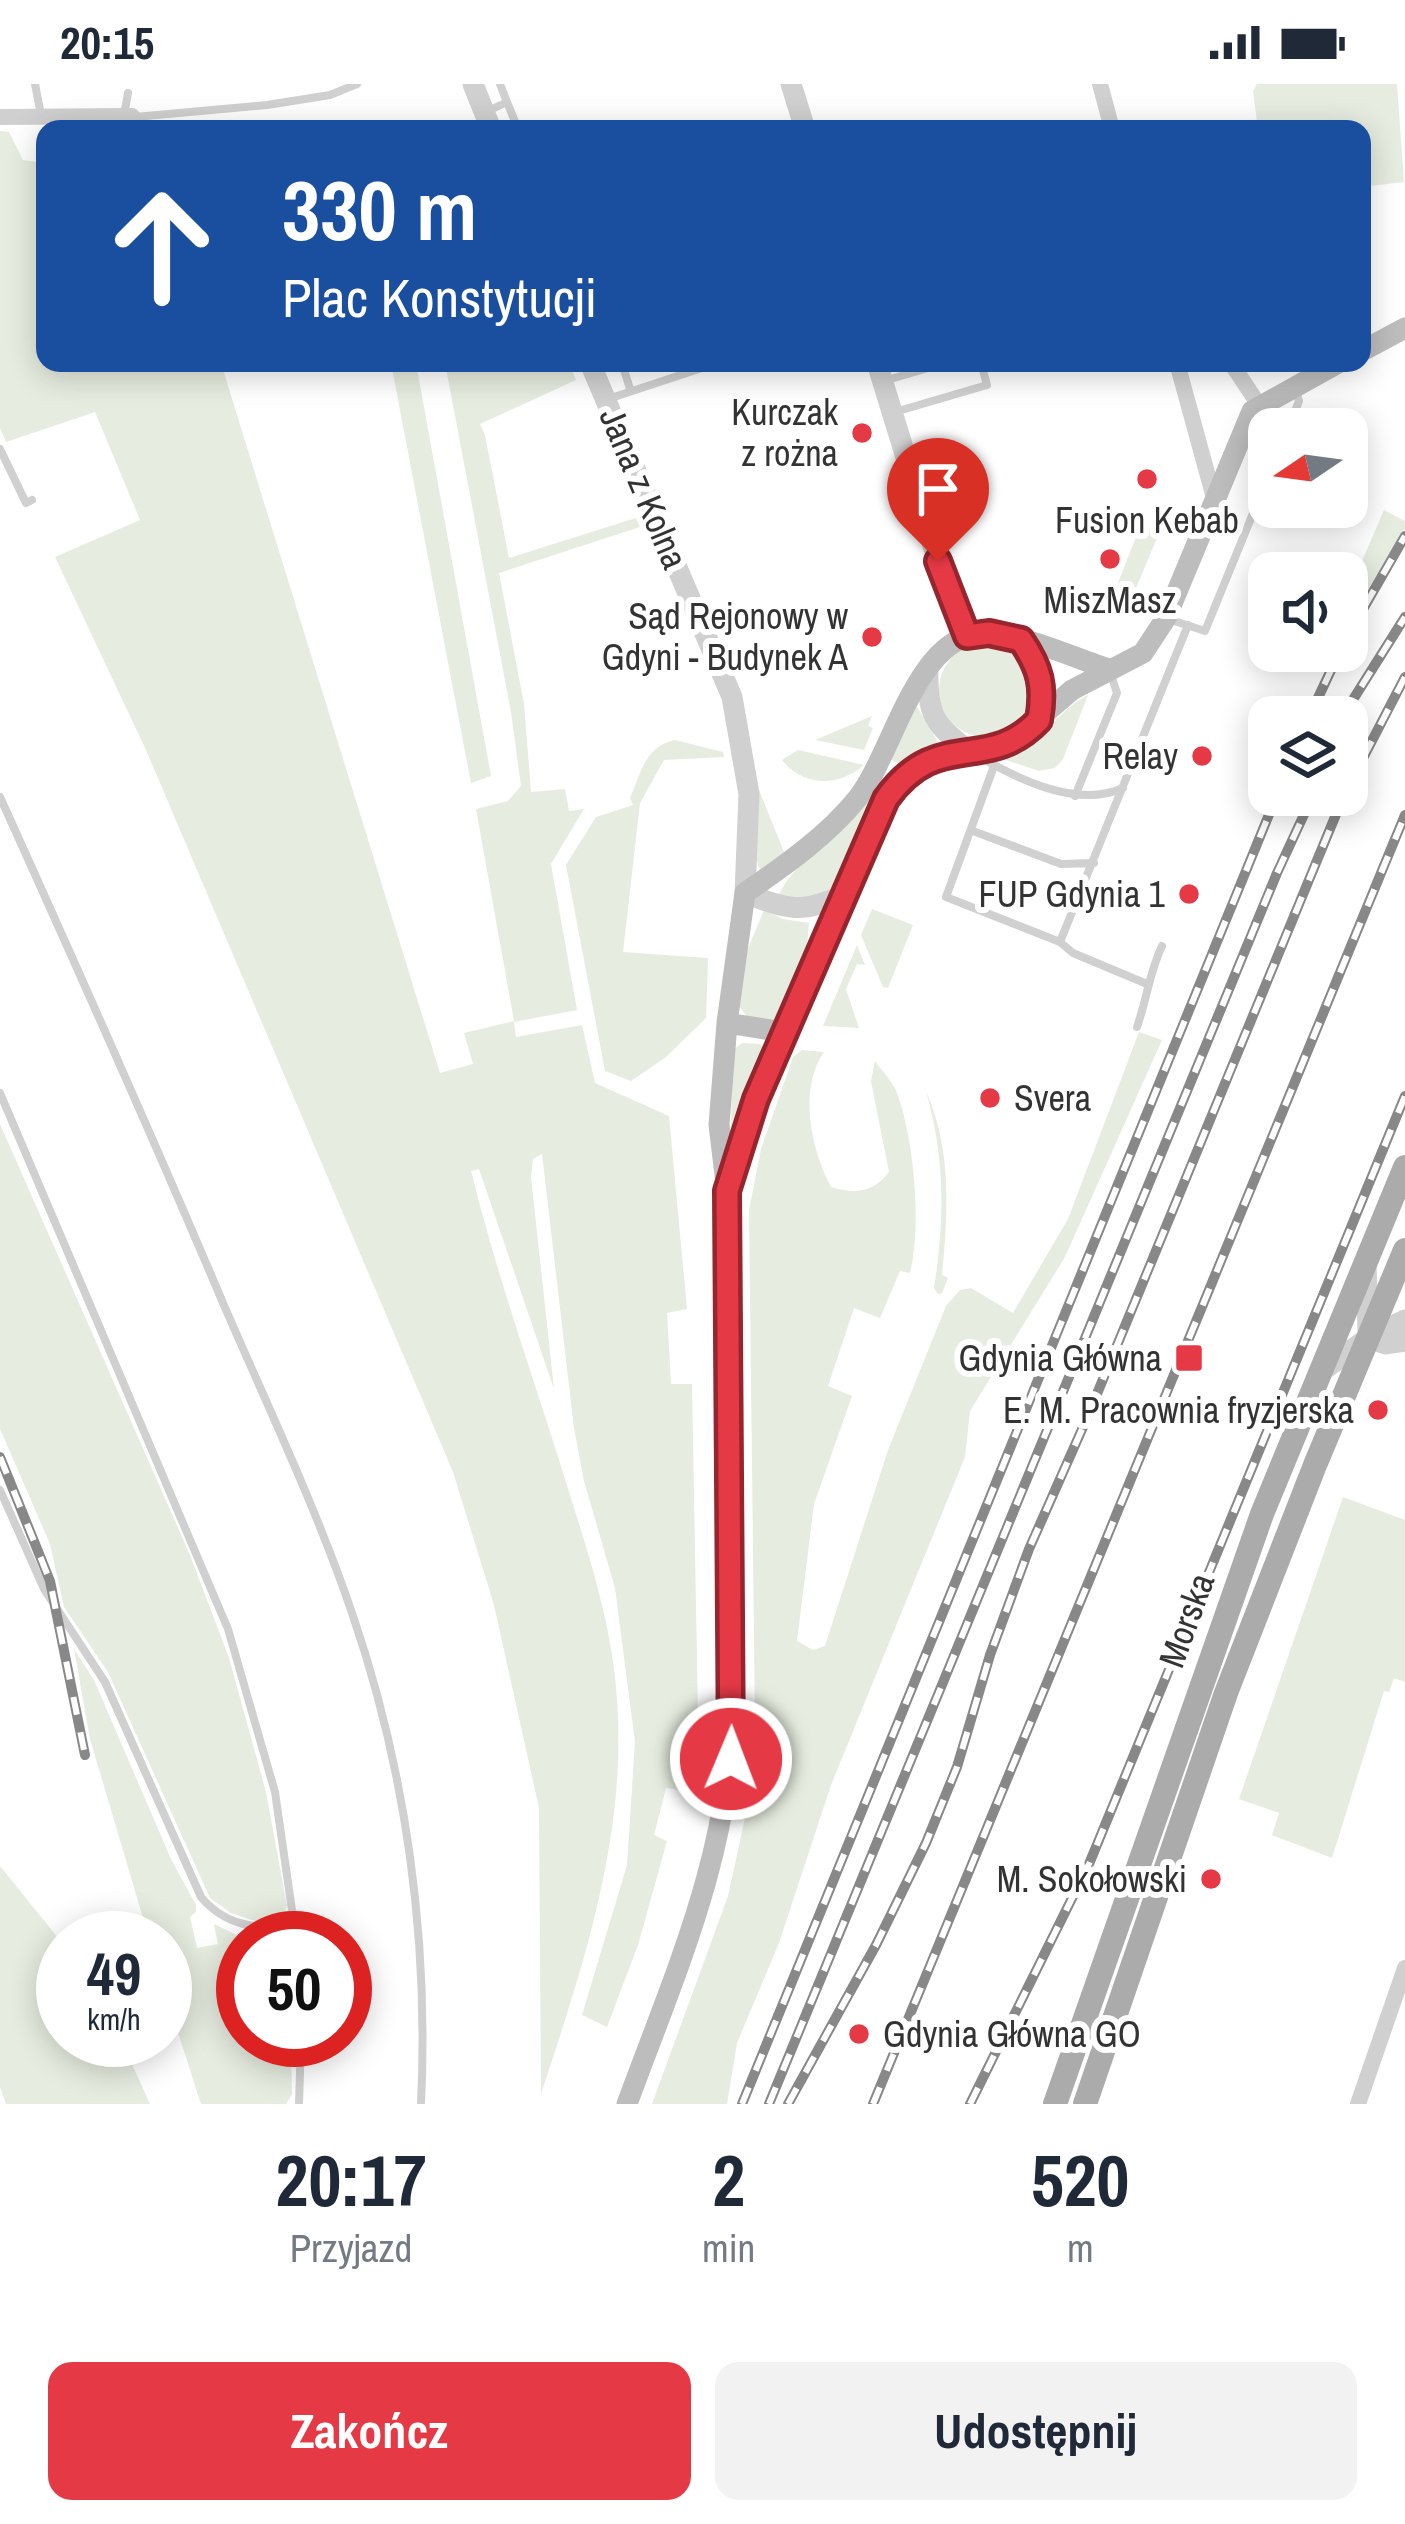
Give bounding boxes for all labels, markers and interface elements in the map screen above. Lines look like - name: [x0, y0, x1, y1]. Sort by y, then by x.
- text: 20:15: [60, 12, 154, 73]
- text: 330 m: [282, 153, 477, 266]
- icon: ahead: [84, 168, 240, 324]
- text: Plac Konstytucji: [282, 261, 597, 334]
- place label: Kurczak z rożna: [731, 388, 838, 477]
- street label: Jana z Kolna: [589, 400, 699, 576]
- north arrow: [1248, 408, 1368, 528]
- map controls: [1248, 408, 1368, 816]
- marker: Kurczak z rożna: [849, 420, 875, 446]
- pin: [887, 438, 989, 561]
- icon: arrive: [905, 456, 971, 522]
- marker: Fusion Kebab: [1134, 466, 1160, 492]
- place label: Fusion Kebab: [1055, 496, 1239, 544]
- marker: MiszMasz: [1097, 546, 1123, 572]
- button: sound: [1248, 552, 1368, 672]
- place label: MiszMasz: [1044, 576, 1176, 624]
- place label: Sąd Rejonowy w Gdyni - Budynek A: [602, 592, 849, 681]
- marker: Sąd Rejonowy w Gdyni - Budynek A: [859, 624, 885, 650]
- button: layers: [1248, 696, 1368, 816]
- place label: Relay: [1103, 732, 1178, 780]
- marker: Relay: [1189, 743, 1215, 769]
- place label: FUP Gdynia 1: [978, 870, 1166, 918]
- marker: FUP Gdynia 1: [1176, 881, 1202, 907]
- place label: Svera: [1014, 1074, 1091, 1122]
- marker: Svera: [977, 1085, 1003, 1111]
- place label: Gdynia Główna: [959, 1334, 1162, 1382]
- marker: Gdynia Główna: [1173, 1342, 1205, 1374]
- place label: E. M. Pracownia fryzjerska: [1003, 1386, 1354, 1434]
- marker: E. M. Pracownia fryzjerska: [1365, 1397, 1391, 1423]
- street label: Morska: [1147, 1566, 1225, 1674]
- position arrow: [668, 1696, 794, 1822]
- place label: M. Sokołowski: [997, 1855, 1187, 1903]
- marker: M. Sokołowski: [1198, 1866, 1224, 1892]
- speed limit sign: 50: [216, 1911, 372, 2067]
- text: 49: [87, 1933, 141, 2014]
- text: km/h: [87, 1999, 141, 2039]
- place label: Gdynia Główna GO: [883, 2010, 1141, 2058]
- marker: Gdynia Główna GO: [846, 2021, 872, 2047]
- text: 20:17: [276, 2131, 427, 2228]
- text: 2: [712, 2131, 745, 2228]
- text: 520: [1031, 2131, 1129, 2228]
- text: Przyjazd: [290, 2222, 412, 2274]
- text: min: [702, 2222, 755, 2274]
- text: m: [1067, 2222, 1094, 2274]
- button: Zakończ: [48, 2362, 691, 2500]
- button: Udostępnij: [715, 2362, 1357, 2500]

